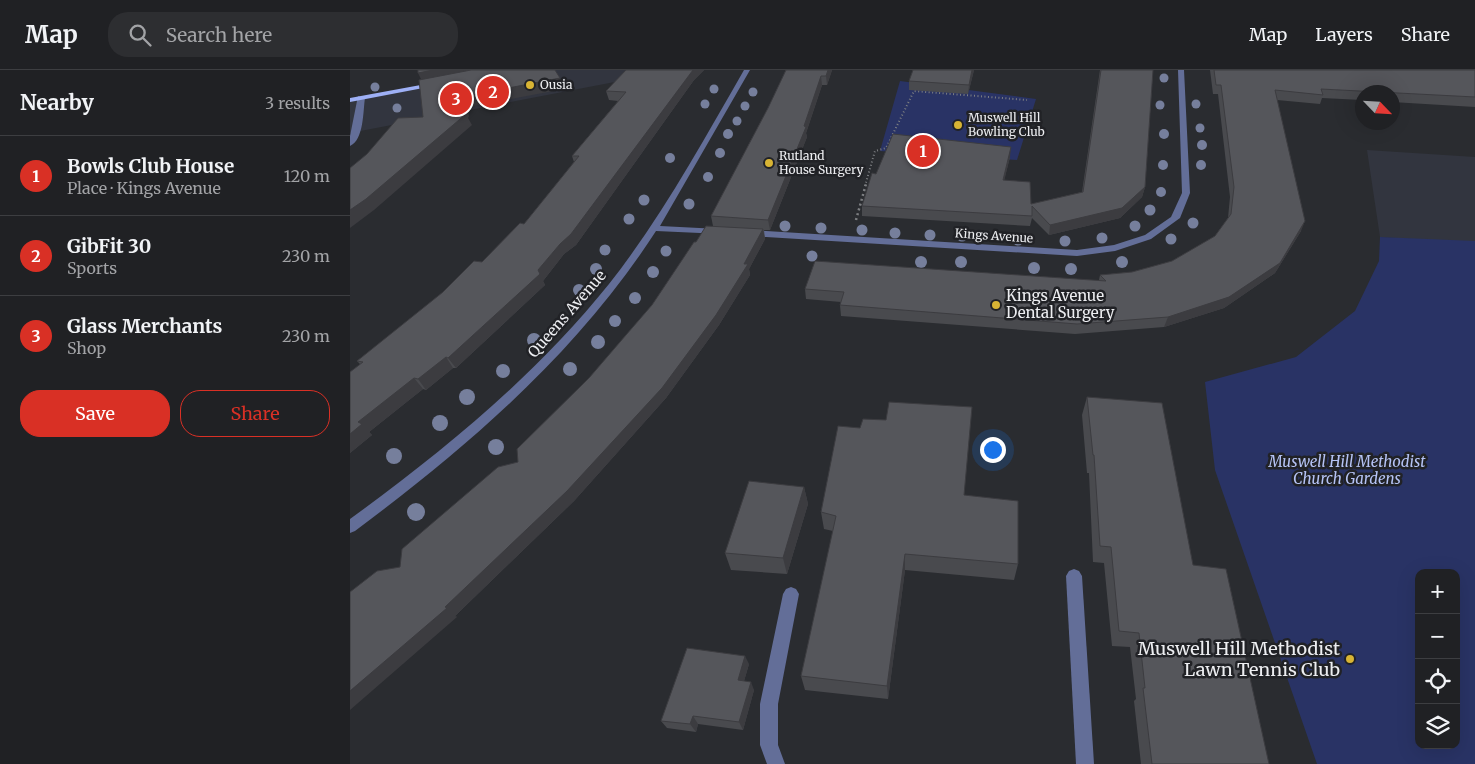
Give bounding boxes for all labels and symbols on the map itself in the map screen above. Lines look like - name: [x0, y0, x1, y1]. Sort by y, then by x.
- pin: 2: [477, 73, 509, 111]
- place label: Ousia: [540, 77, 573, 92]
- marker: Ousia: [524, 79, 536, 91]
- pin: 3: [440, 80, 472, 118]
- north arrow: [1355, 85, 1400, 130]
- place label: Muswell Hill Bowling Club: [968, 110, 1045, 139]
- marker: Muswell Hill Bowling Club: [952, 119, 964, 131]
- pin: 1: [907, 132, 939, 170]
- place label: Rutland House Surgery: [779, 148, 864, 177]
- marker: Rutland House Surgery: [763, 157, 775, 169]
- street label: Kings Avenue: [954, 225, 1034, 246]
- street label: Queens Avenue: [523, 266, 610, 361]
- place label: Kings Avenue Dental Surgery: [1006, 286, 1115, 322]
- marker: Kings Avenue Dental Surgery: [990, 299, 1002, 311]
- your location: [980, 437, 1006, 463]
- park label: Muswell Hill Methodist Church Gardens: [1267, 452, 1426, 488]
- place label: Muswell Hill Methodist Lawn Tennis Club: [1138, 637, 1340, 681]
- marker: Muswell Hill Methodist Lawn Tennis Club: [1344, 653, 1356, 665]

